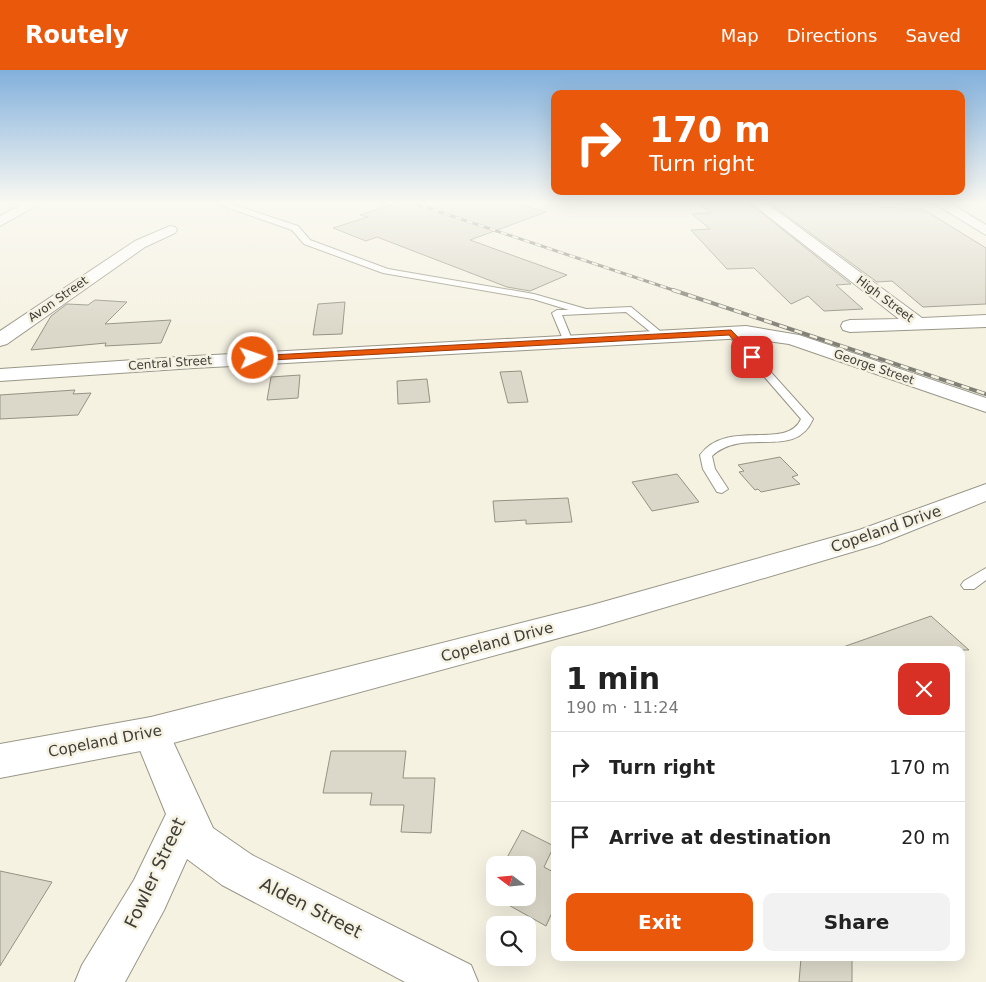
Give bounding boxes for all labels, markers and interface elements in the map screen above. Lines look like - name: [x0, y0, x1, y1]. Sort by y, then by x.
- text: Routely: [25, 21, 129, 49]
- text: Map: [721, 25, 759, 46]
- text: Directions: [787, 25, 877, 46]
- text: Saved: [905, 25, 961, 46]
- icon: right: [566, 110, 631, 175]
- text: 170 m: [649, 110, 771, 150]
- text: Turn right: [649, 151, 754, 176]
- street label: Avon Street: [25, 273, 91, 325]
- street label: High Street: [854, 273, 917, 325]
- position arrow: [226, 331, 278, 383]
- pin: [731, 336, 773, 378]
- icon: arrive: [738, 343, 766, 371]
- street label: George Street: [832, 347, 916, 387]
- street label: Central Street: [128, 353, 213, 373]
- street label: Copeland Drive: [828, 502, 944, 556]
- street label: Copeland Drive: [439, 618, 555, 666]
- text: 1 min: [566, 661, 660, 696]
- button: close: [898, 663, 950, 715]
- text: 190 m · 11:24: [566, 698, 679, 717]
- street label: Copeland Drive: [47, 721, 163, 761]
- icon: right: [566, 753, 594, 781]
- text: Turn right: [609, 756, 715, 778]
- text: 170 m: [889, 756, 950, 778]
- street label: Fowler Street: [120, 814, 189, 931]
- icon: arrive: [566, 823, 594, 851]
- text: Arrive at destination: [609, 826, 831, 848]
- text: 20 m: [901, 826, 950, 848]
- north arrow: [486, 856, 536, 906]
- map controls: [486, 856, 536, 966]
- street label: Alden Street: [257, 873, 366, 942]
- button: Exit: [566, 893, 753, 951]
- button: Share: [763, 893, 950, 951]
- button: search: [486, 916, 536, 966]

